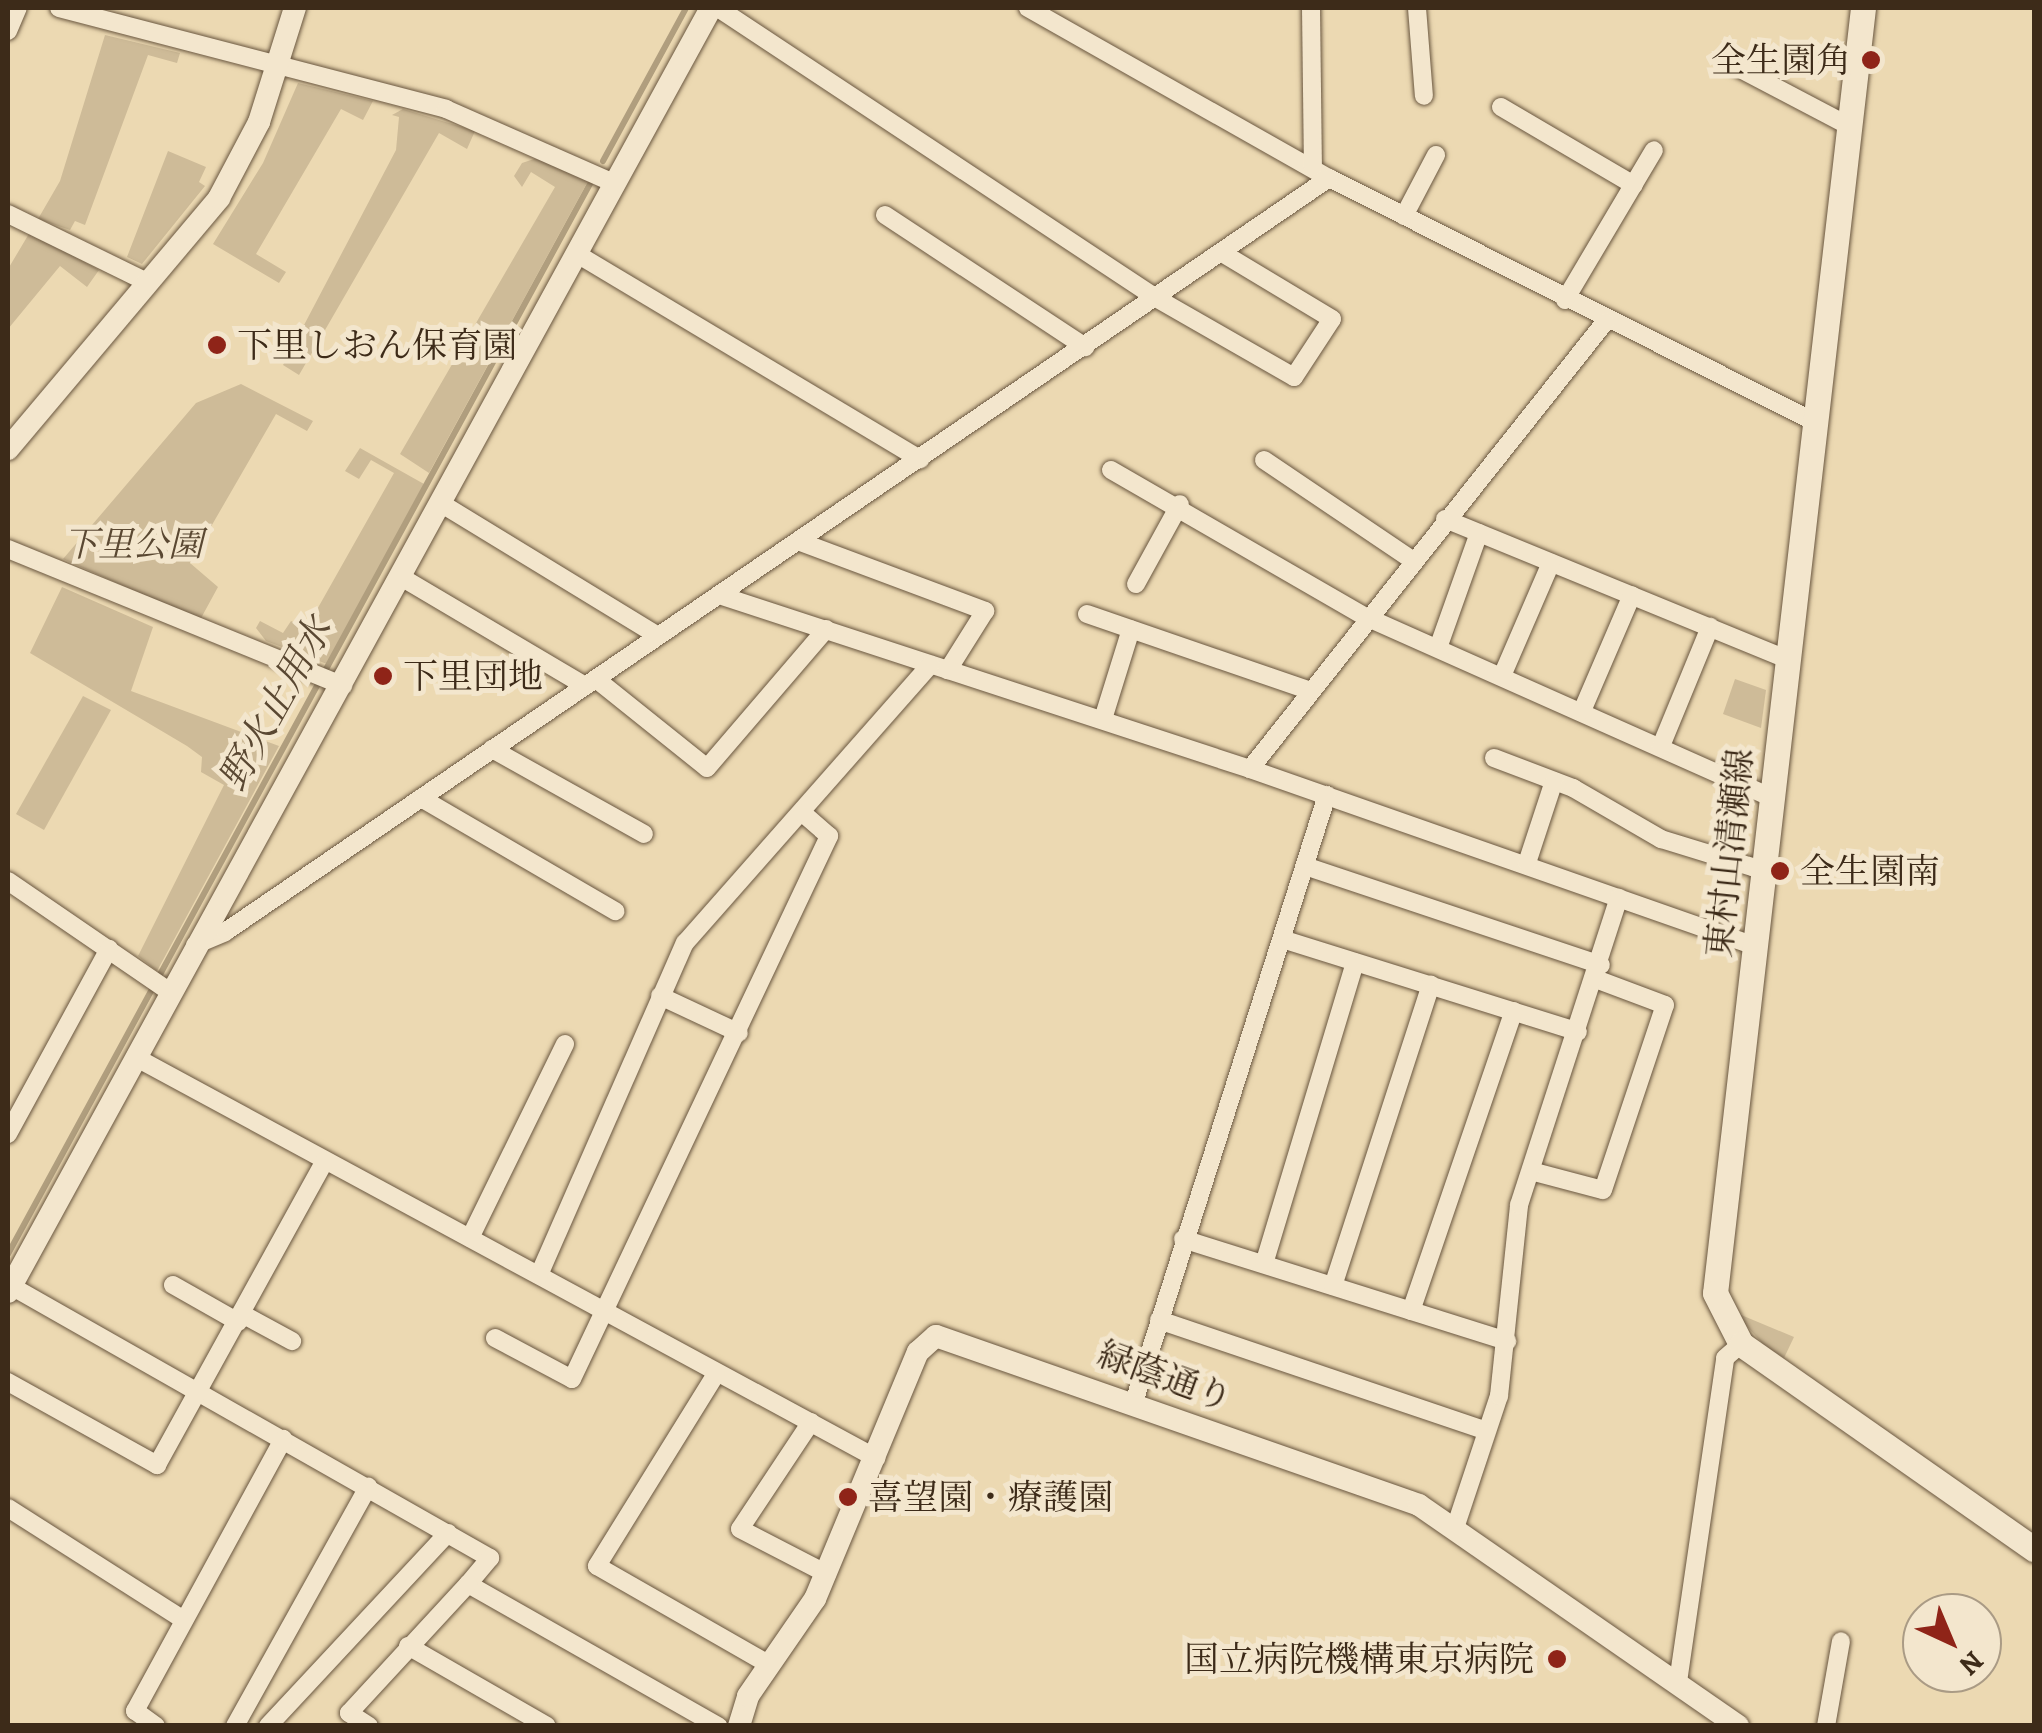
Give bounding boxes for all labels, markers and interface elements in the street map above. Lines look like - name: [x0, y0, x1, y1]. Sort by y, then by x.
- place label: 全生園角: [1711, 39, 1851, 81]
- marker: 全生園角: [1860, 49, 1882, 71]
- place label: 下里しおん保育園: [237, 324, 517, 366]
- marker: 下里しおん保育園: [206, 334, 228, 356]
- park label: 下里公園: [63, 523, 203, 565]
- water label: 野火止用水: [210, 610, 342, 798]
- place label: 下里団地: [403, 655, 543, 697]
- marker: 下里団地: [372, 665, 394, 687]
- street label: 東村山清瀬線: [1697, 746, 1761, 960]
- place label: 全生園南: [1800, 850, 1940, 892]
- marker: 全生園南: [1769, 860, 1791, 882]
- street label: 緑蔭通り: [1092, 1332, 1238, 1420]
- place label: 喜望園・療護園: [868, 1476, 1113, 1518]
- marker: 喜望園・療護園: [837, 1486, 859, 1508]
- north arrow: [1902, 1593, 2002, 1693]
- place label: 国立病院機構東京病院: [1184, 1638, 1534, 1680]
- text: N: [1951, 1642, 1992, 1684]
- marker: 国立病院機構東京病院: [1544, 1646, 1570, 1672]

